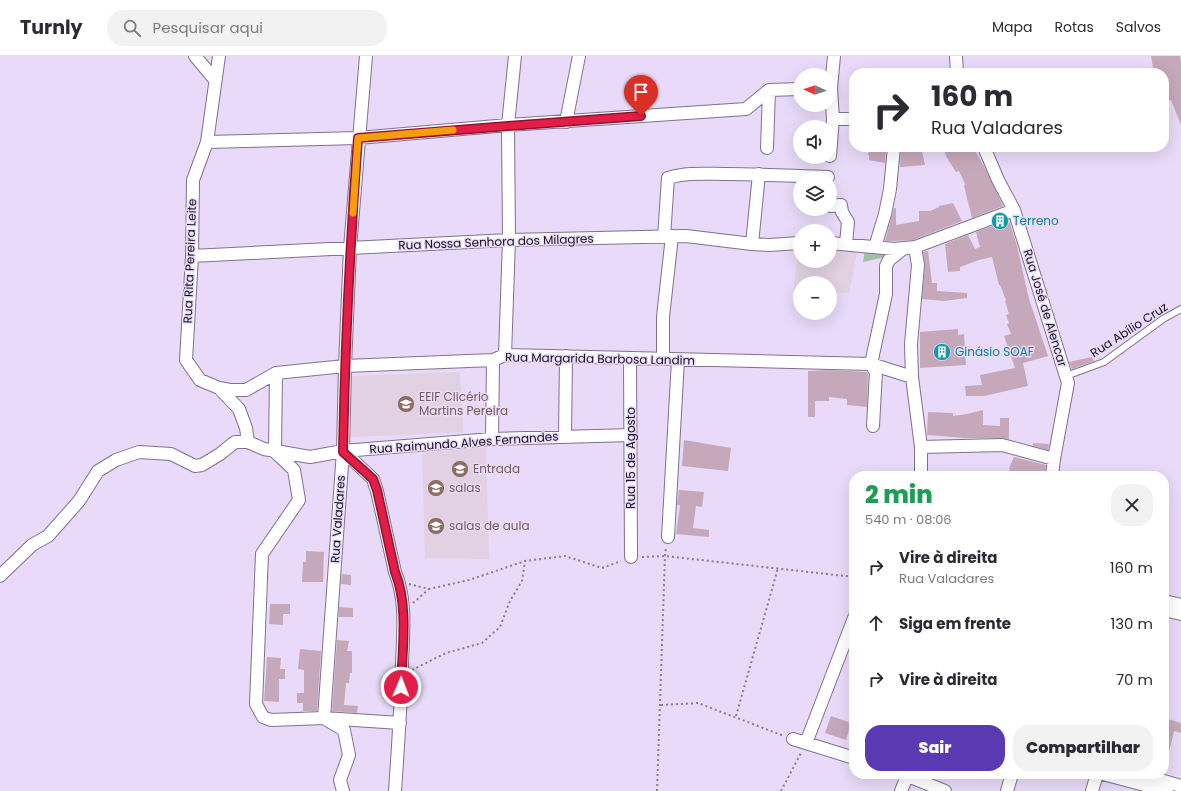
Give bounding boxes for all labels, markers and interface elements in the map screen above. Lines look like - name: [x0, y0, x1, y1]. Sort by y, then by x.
- search box: [107, 10, 387, 46]
- text: Turnly: [20, 14, 83, 41]
- icon: search: [121, 17, 143, 39]
- text: Pesquisar aqui: [153, 17, 263, 38]
- text: Mapa: [992, 17, 1032, 37]
- text: Rotas: [1054, 17, 1094, 37]
- text: Salvos: [1116, 17, 1161, 37]
- north arrow: [793, 68, 837, 112]
- map controls: [793, 68, 837, 320]
- pin: [624, 75, 658, 116]
- text: 160 m: [931, 77, 1013, 116]
- icon: arrive: [630, 81, 652, 103]
- icon: right: [865, 84, 917, 136]
- text: Rua Valadares: [931, 115, 1063, 140]
- button: sound: [793, 120, 837, 164]
- button: layers: [793, 172, 837, 216]
- street label: Rua Rita Pereira Leite: [179, 198, 200, 324]
- building icon: Terreno: [990, 211, 1010, 231]
- place label: Terreno: [1013, 212, 1059, 229]
- button: +: [793, 224, 837, 268]
- street label: Rua Nossa Senhora dos Milagres: [398, 230, 594, 253]
- street label: Rua José de Alencar: [1020, 247, 1072, 369]
- button: −: [793, 276, 837, 320]
- street label: Rua Abílio Cruz: [1087, 298, 1171, 361]
- building icon: Ginásio SOAF: [932, 342, 952, 362]
- place label: Ginásio SOAF: [955, 343, 1034, 360]
- street label: Rua Margarida Barbosa Landim: [505, 348, 695, 369]
- place label: EEIF Clicério Martins Pereira: [419, 388, 508, 419]
- school or university icon: EEIF Clicério Martins Pereira: [396, 394, 416, 414]
- street label: Rua 15 de Agosto: [622, 407, 639, 509]
- street label: Rua Raimundo Alves Fernandes: [369, 427, 559, 458]
- school or university icon: Entrada: [450, 459, 470, 479]
- place label: Entrada: [473, 460, 520, 477]
- street label: Rua Valadares: [326, 474, 349, 563]
- school or university icon: salas: [426, 478, 446, 498]
- text: 2 min: [865, 478, 933, 511]
- place label: salas: [449, 479, 481, 496]
- button: close: [1111, 484, 1153, 526]
- text: 540 m · 08:06: [865, 510, 952, 529]
- school or university icon: salas de aula: [426, 516, 446, 536]
- place label: salas de aula: [449, 517, 530, 534]
- text: Vire à direita: [899, 547, 998, 568]
- icon: right: [865, 556, 887, 578]
- text: 160 m: [1110, 557, 1153, 578]
- text: Rua Valadares: [899, 569, 994, 588]
- icon: ahead: [865, 612, 887, 634]
- text: Siga em frente: [899, 613, 1011, 634]
- text: 130 m: [1110, 613, 1153, 634]
- position arrow: [380, 666, 422, 708]
- icon: right: [865, 668, 887, 690]
- text: Vire à direita: [899, 669, 998, 690]
- text: 70 m: [1116, 669, 1153, 690]
- button: Sair: [865, 725, 1005, 771]
- button: Compartilhar: [1013, 725, 1153, 771]

